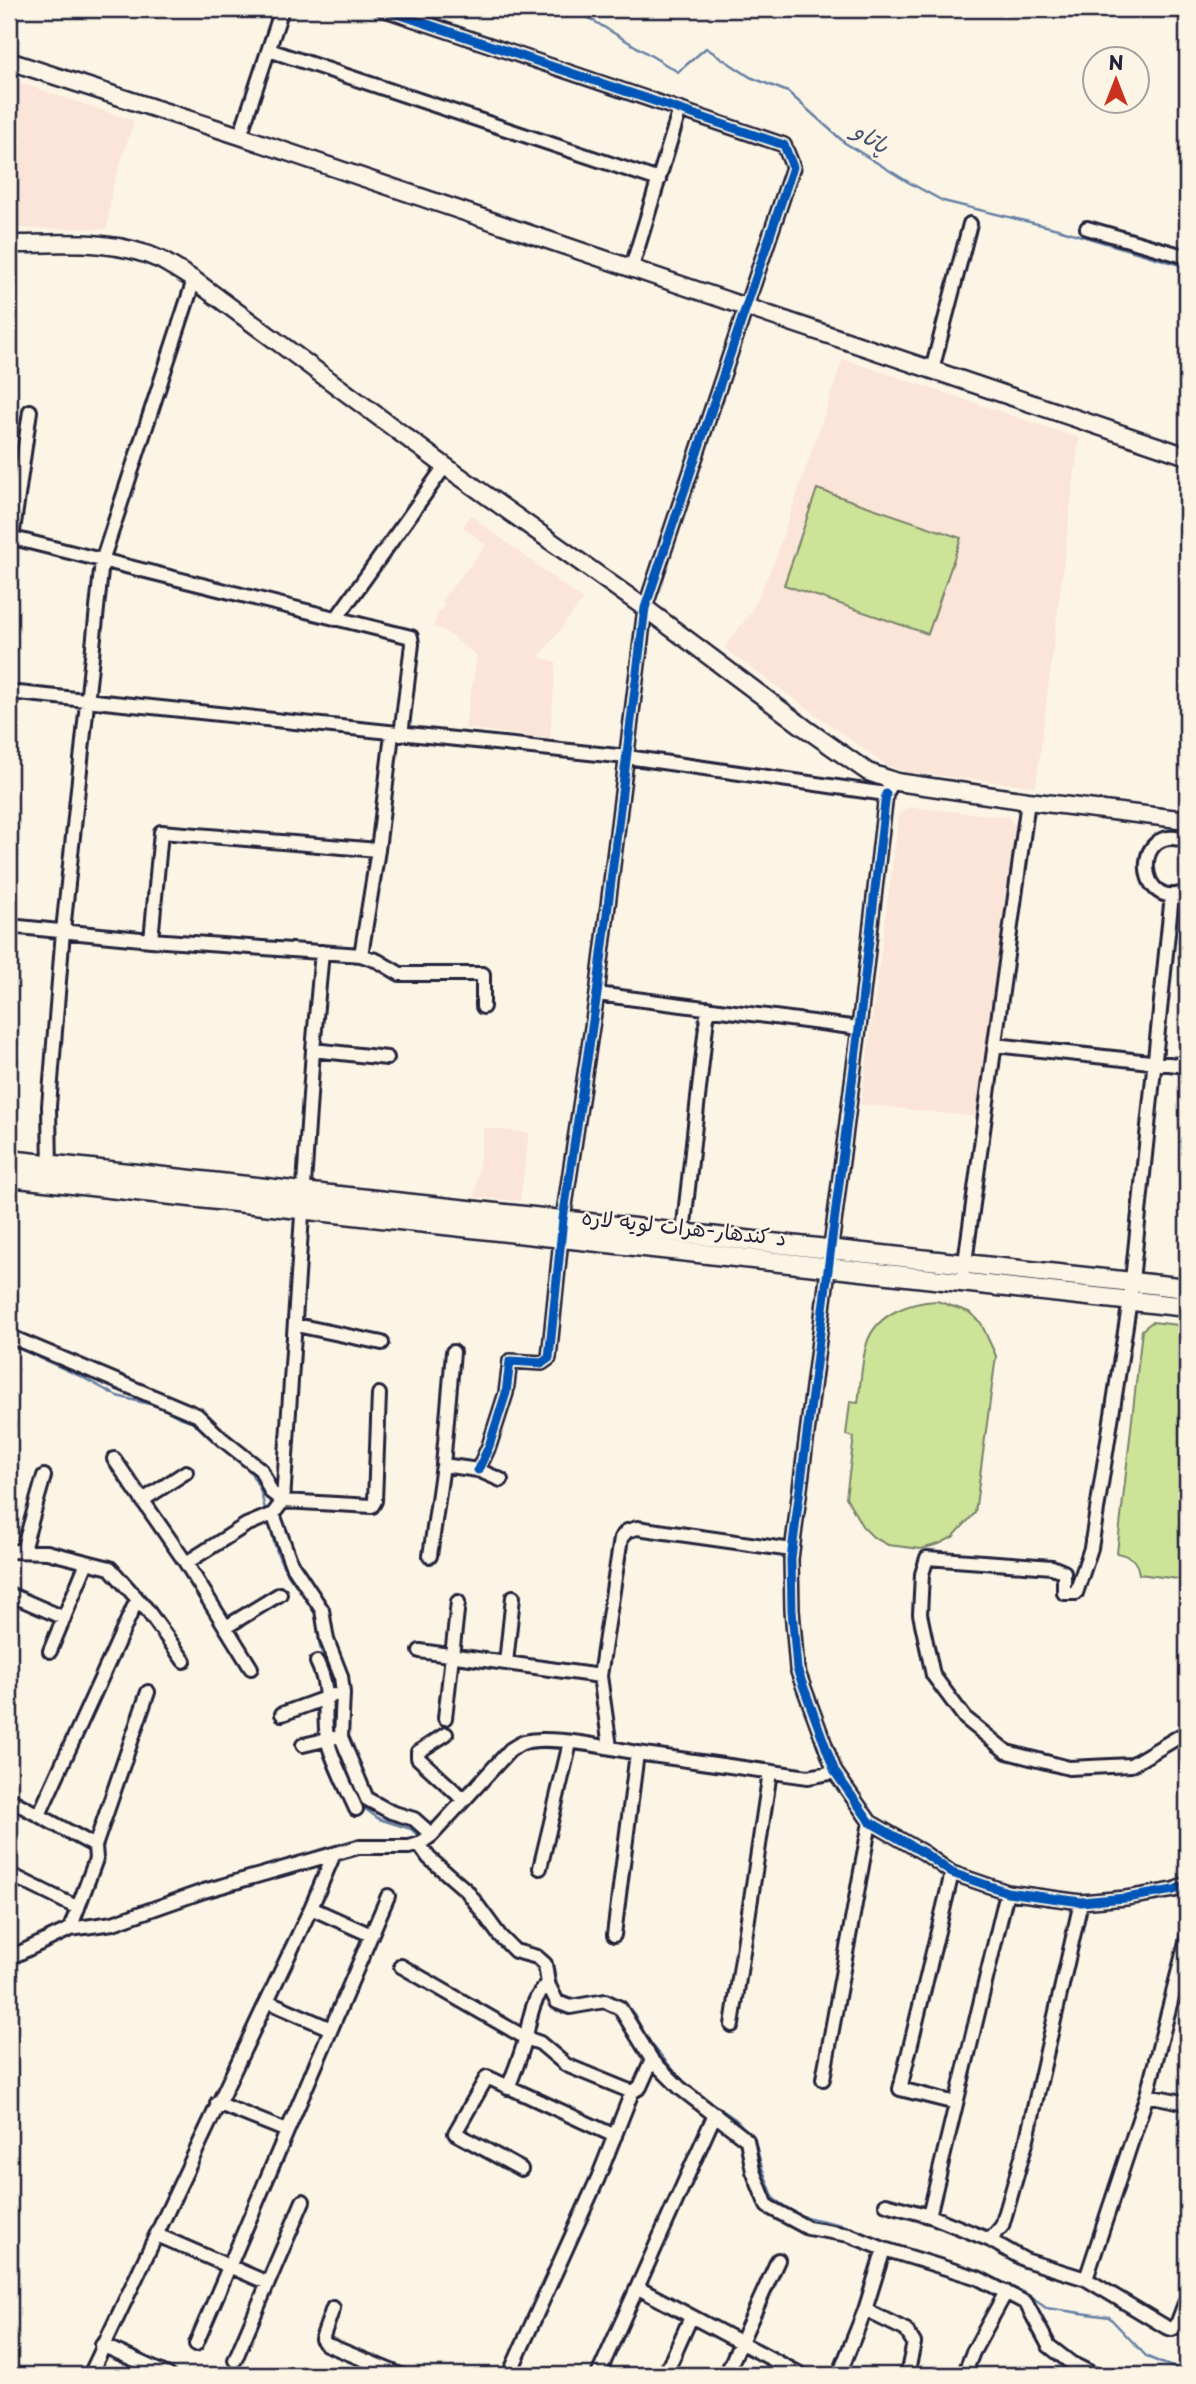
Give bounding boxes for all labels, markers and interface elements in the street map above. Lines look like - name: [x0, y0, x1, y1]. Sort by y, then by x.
- north arrow: [1080, 46, 1150, 116]
- text: N: [1108, 48, 1124, 76]
- water label: پاتاو: [844, 111, 898, 162]
- street label: د کندهار-هرات لويه لاره: [580, 1199, 788, 1253]

